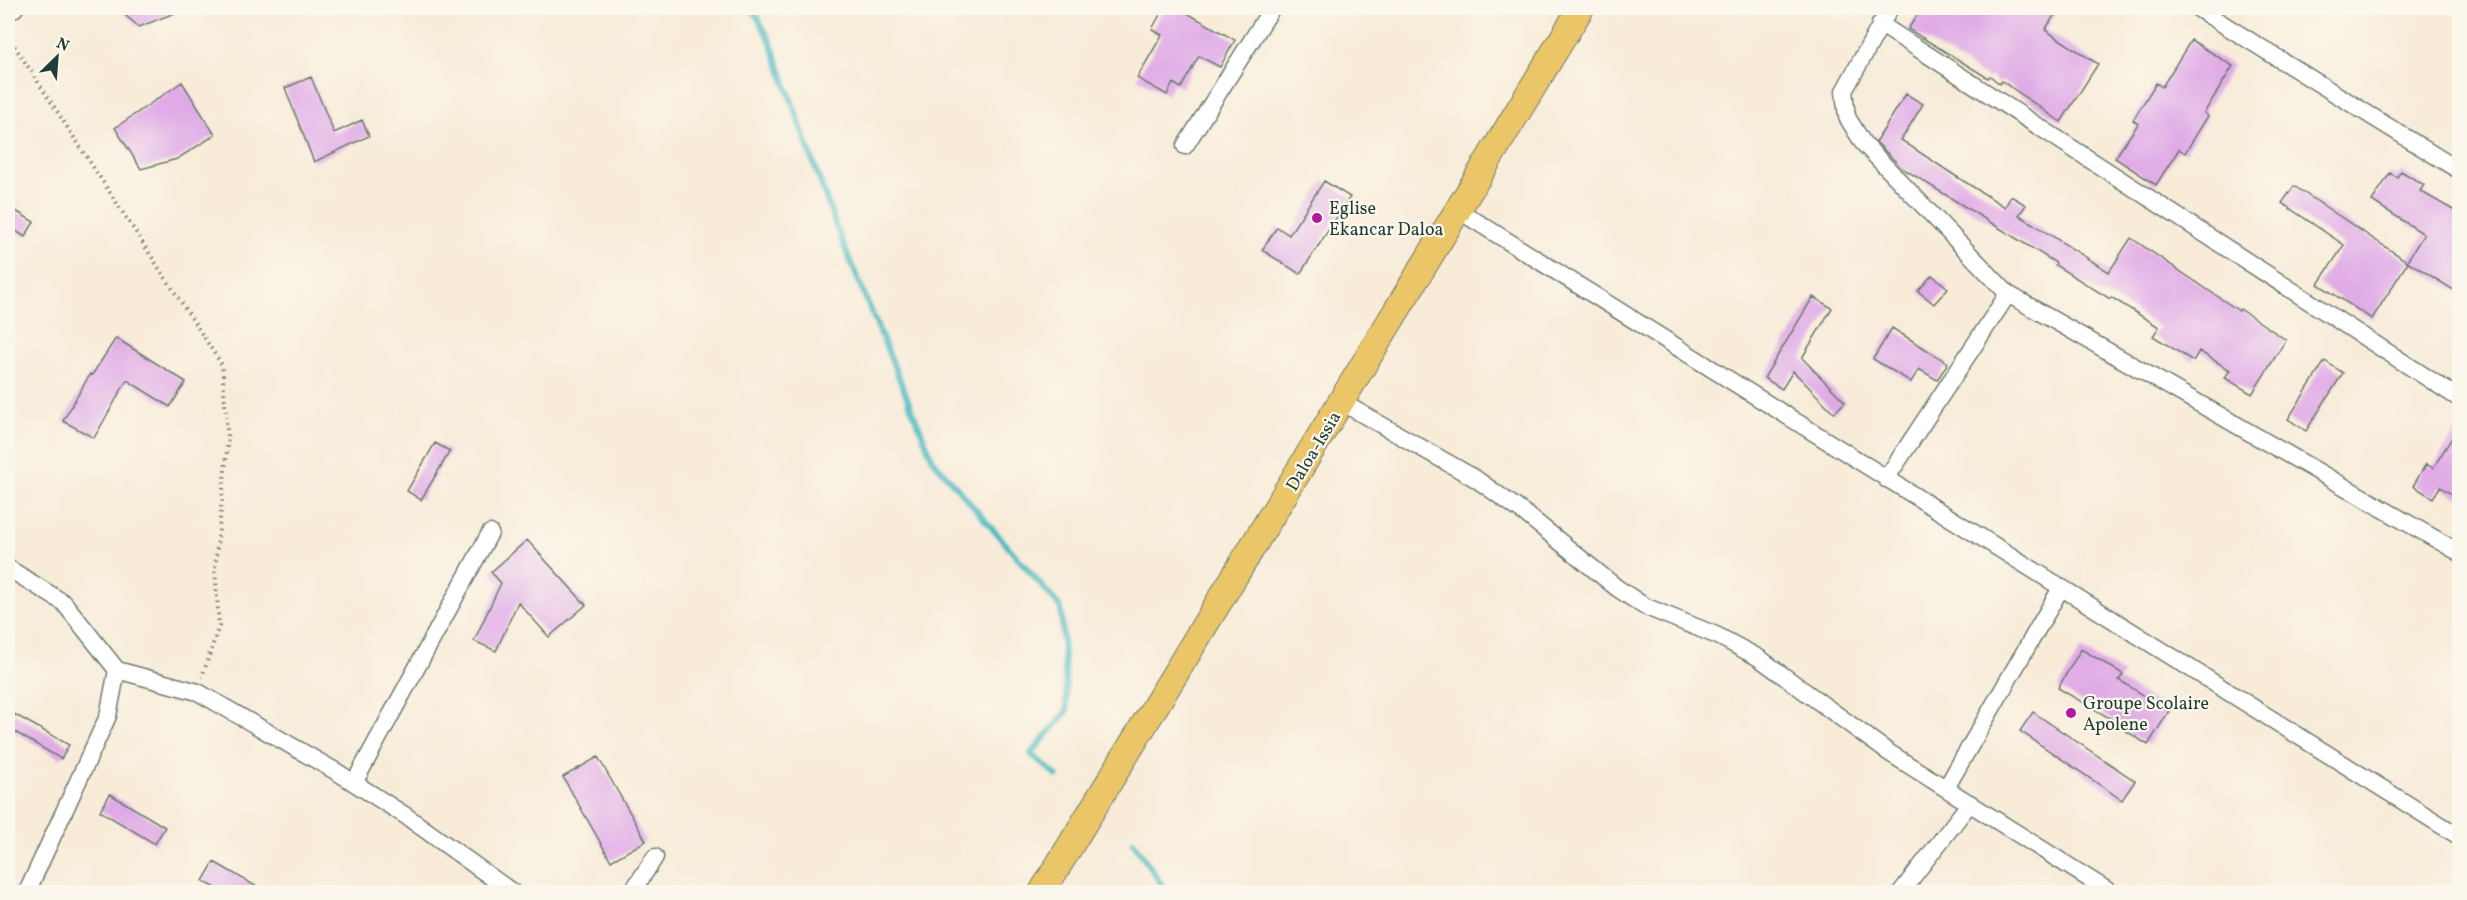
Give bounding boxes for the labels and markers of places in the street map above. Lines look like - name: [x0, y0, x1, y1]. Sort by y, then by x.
- place label: Eglise Ekancar Daloa: [1329, 197, 1444, 243]
- marker: Eglise Ekancar Daloa: [1310, 211, 1324, 225]
- place label: Groupe Scolaire Apolene: [2083, 692, 2209, 738]
- marker: Groupe Scolaire Apolene: [2064, 706, 2078, 720]

